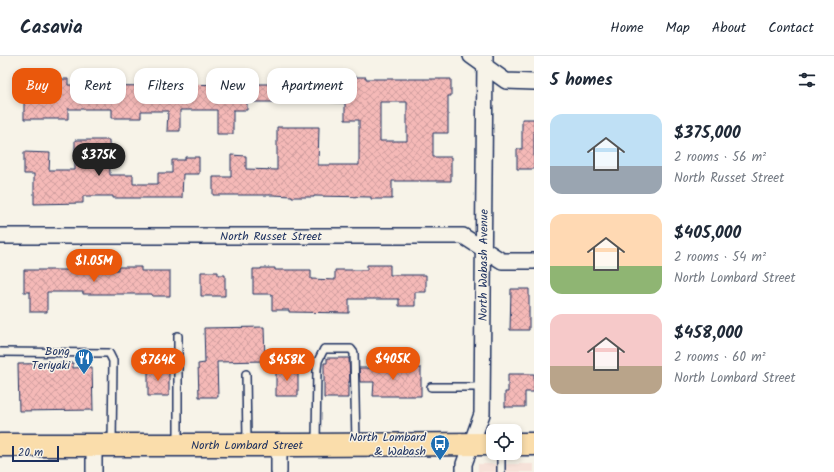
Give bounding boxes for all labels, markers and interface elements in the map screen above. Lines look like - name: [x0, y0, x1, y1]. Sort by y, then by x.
- text: Casavia: [20, 13, 83, 43]
- text: Home: [610, 17, 644, 39]
- text: Map: [666, 17, 690, 39]
- text: About: [712, 17, 746, 39]
- text: Contact: [768, 17, 814, 39]
- text: 5 homes: [550, 67, 613, 94]
- chip: Buy: [12, 68, 62, 104]
- chip: Rent: [70, 68, 126, 104]
- chip: Filters: [134, 68, 198, 104]
- chip: New: [206, 68, 259, 104]
- chip: Apartment: [267, 68, 357, 104]
- icon: filters: [796, 69, 818, 91]
- text: $375,000: [674, 120, 741, 147]
- icon: home: [582, 130, 630, 178]
- pin: $375K: [71, 143, 127, 177]
- text: $375K: [81, 145, 117, 166]
- text: 2 rooms · 56 m²: [674, 147, 766, 168]
- text: North Russet Street: [674, 168, 784, 189]
- street label: North Wabash Avenue: [473, 208, 493, 321]
- text: $405,000: [674, 220, 741, 247]
- street label: North Russet Street: [220, 227, 322, 246]
- icon: home: [582, 230, 630, 278]
- text: 2 rooms · 54 m²: [674, 247, 766, 268]
- pin: $1.05M: [61, 249, 127, 283]
- text: $1.05M: [75, 251, 113, 272]
- text: North Lombard Street: [674, 268, 795, 289]
- text: $458,000: [674, 320, 743, 347]
- icon: home: [582, 330, 630, 378]
- place label: Bong Teriyaki: [32, 342, 71, 375]
- restaurant icon: Bong Teriyaki: [73, 347, 95, 375]
- pin: $405K: [365, 347, 421, 381]
- text: 2 rooms · 60 m²: [674, 347, 766, 368]
- pin: $764K: [130, 348, 186, 382]
- pin: $458K: [259, 348, 315, 382]
- text: $405K: [375, 349, 411, 370]
- text: $764K: [140, 350, 176, 371]
- text: $458K: [269, 350, 305, 371]
- text: North Lombard Street: [674, 368, 795, 389]
- map controls: [486, 424, 522, 460]
- button: locate: [486, 424, 522, 460]
- place label: North Lombard & Wabash: [349, 428, 427, 461]
- bus stop icon: North Lombard & Wabash: [429, 433, 451, 461]
- street label: North Lombard Street: [191, 435, 304, 455]
- scale bar: [12, 444, 59, 463]
- text: 20 m: [18, 444, 43, 462]

